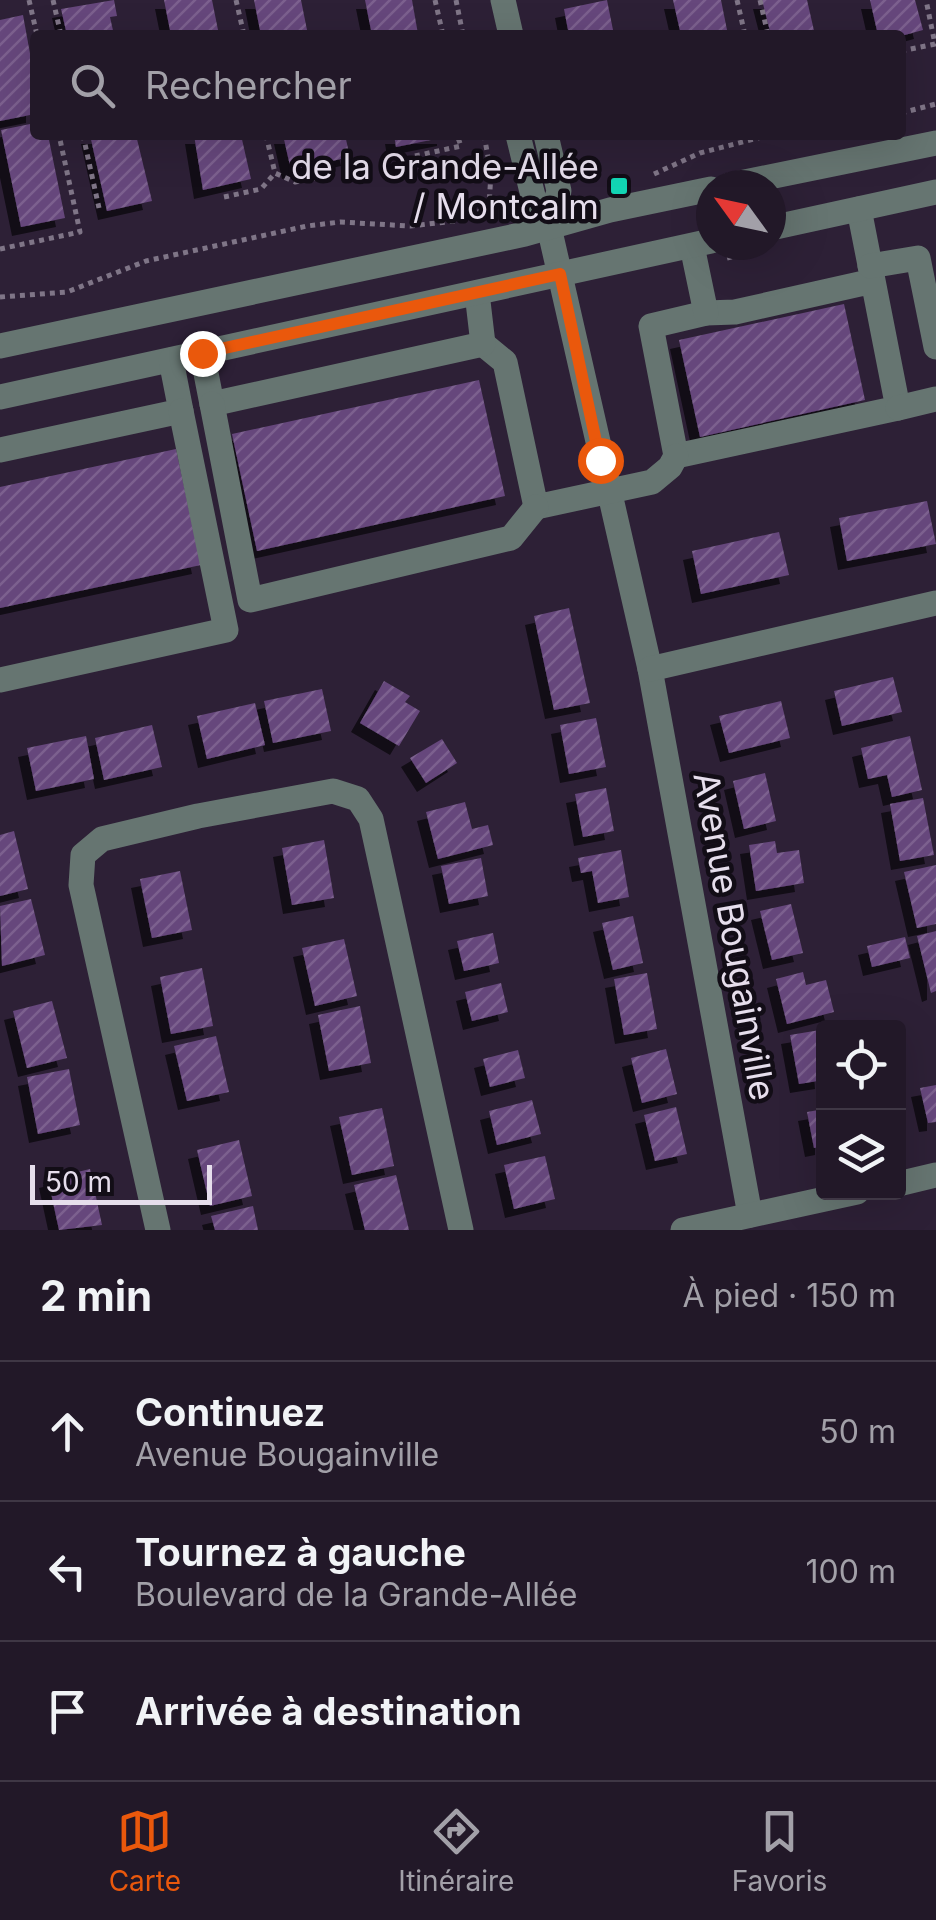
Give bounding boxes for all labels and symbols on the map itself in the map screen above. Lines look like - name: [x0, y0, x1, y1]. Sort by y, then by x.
- place label: de la Grande-Allée / Montcalm: [291, 145, 599, 227]
- north arrow: [696, 170, 786, 260]
- marker: de la Grande-Allée / Montcalm: [608, 175, 630, 197]
- route end: [180, 331, 226, 377]
- route start: [578, 438, 624, 484]
- street label: Avenue Bougainville: [685, 769, 785, 1103]
- scale bar: [30, 1160, 212, 1204]

